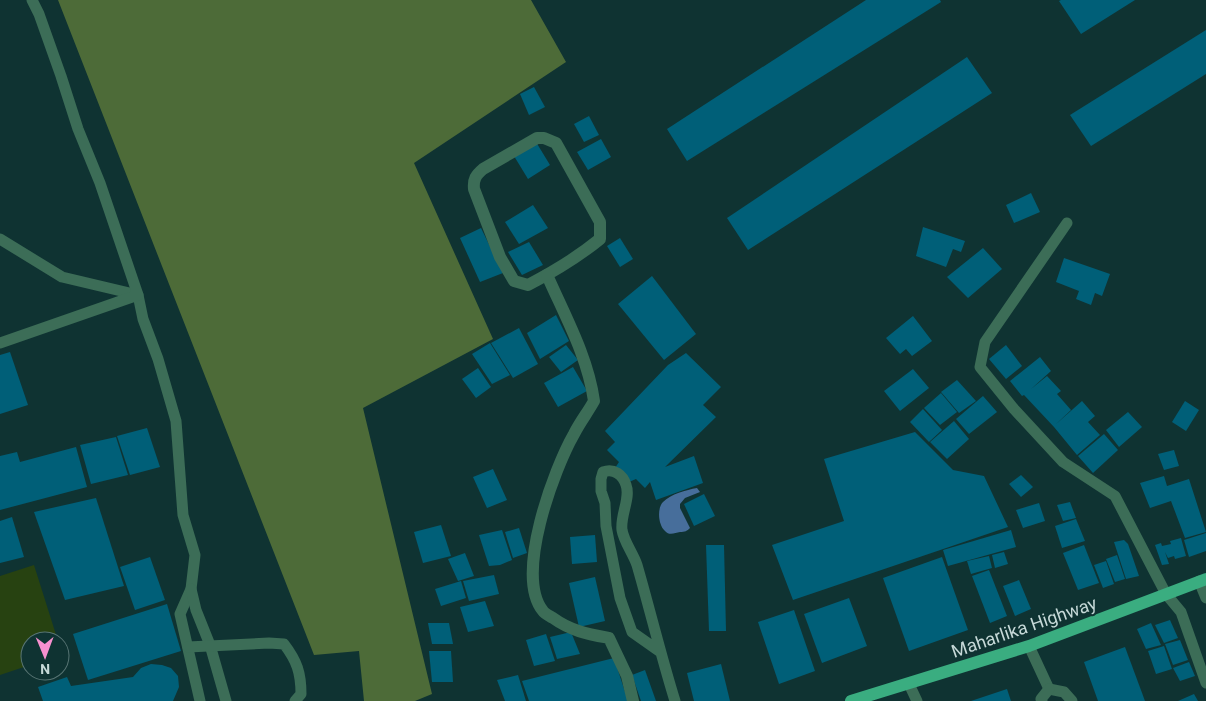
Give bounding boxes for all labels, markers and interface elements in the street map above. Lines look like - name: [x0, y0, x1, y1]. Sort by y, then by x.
- street label: Maharlika Highway: [949, 592, 1100, 662]
- north arrow: [20, 631, 70, 681]
- text: N: [40, 661, 50, 677]

